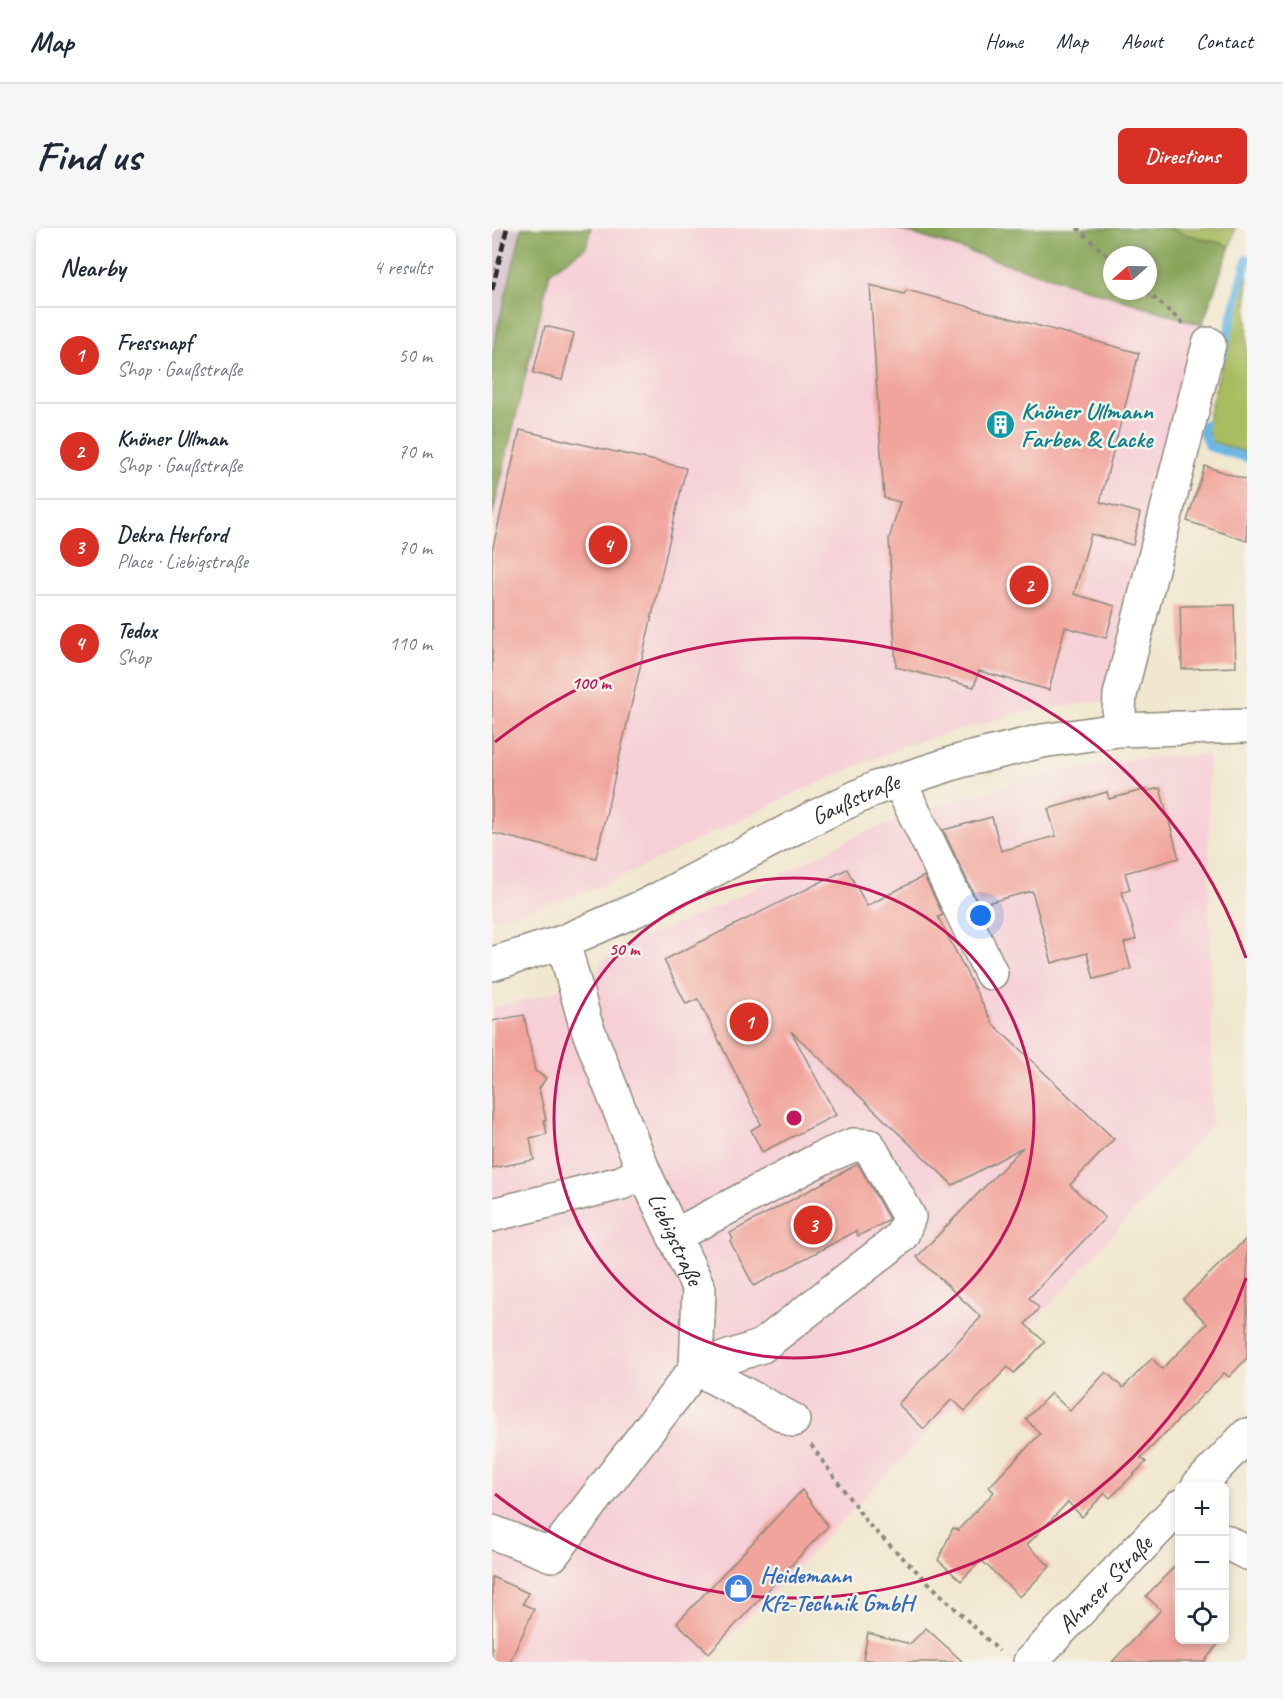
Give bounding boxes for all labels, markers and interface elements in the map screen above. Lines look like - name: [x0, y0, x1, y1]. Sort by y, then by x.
- text: Map: [30, 24, 73, 59]
- text: Home: [985, 28, 1023, 54]
- text: Map: [1056, 28, 1088, 54]
- text: About: [1121, 28, 1163, 54]
- text: Contact: [1196, 28, 1253, 54]
- button: Directions: [1118, 128, 1247, 184]
- text: Find us: [36, 130, 141, 183]
- north arrow: [1103, 246, 1157, 300]
- text: Nearby: [60, 251, 125, 284]
- text: 4 results: [373, 255, 432, 280]
- text: Fressnapf: [117, 329, 192, 357]
- text: 1: [75, 343, 84, 368]
- text: 50 m: [398, 343, 432, 368]
- text: Shop · Gaußstraße: [117, 357, 242, 382]
- place label: Knöner Ullmann Farben & Lacke: [1021, 396, 1154, 454]
- building icon: Knöner Ullmann Farben & Lacke: [984, 409, 1016, 441]
- text: Knöner Ullman: [117, 425, 228, 453]
- text: 2: [75, 439, 84, 464]
- text: 70 m: [398, 439, 432, 464]
- text: Shop · Gaußstraße: [117, 453, 242, 478]
- text: Dekra Herford: [117, 521, 227, 549]
- pin: 4: [588, 522, 628, 568]
- text: 3: [75, 535, 84, 560]
- text: 70 m: [398, 535, 432, 560]
- text: Place · Liebigstraße: [117, 549, 248, 574]
- pin: 2: [1010, 562, 1048, 608]
- text: Tedox: [117, 617, 157, 645]
- text: 4: [75, 631, 84, 656]
- text: 110 m: [389, 631, 432, 656]
- text: Shop: [117, 645, 151, 670]
- text: 100 m: [572, 672, 612, 694]
- street label: Gaußstraße: [806, 766, 905, 832]
- your location: [966, 901, 995, 930]
- text: 50 m: [609, 938, 641, 960]
- pin: 1: [730, 1000, 768, 1044]
- centre of rings: [784, 1108, 804, 1128]
- street label: Liebigstraße: [641, 1188, 711, 1292]
- pin: 3: [794, 1202, 832, 1248]
- map controls: [1175, 1482, 1229, 1644]
- button: +: [1175, 1482, 1229, 1536]
- street label: Ahmser Straße: [1051, 1528, 1160, 1639]
- button: −: [1175, 1536, 1229, 1590]
- place label: Heidemann Kfz-Technik GmbH: [760, 1560, 917, 1618]
- shop icon: Heidemann Kfz-Technik GmbH: [723, 1573, 755, 1605]
- button: locate: [1175, 1590, 1229, 1644]

